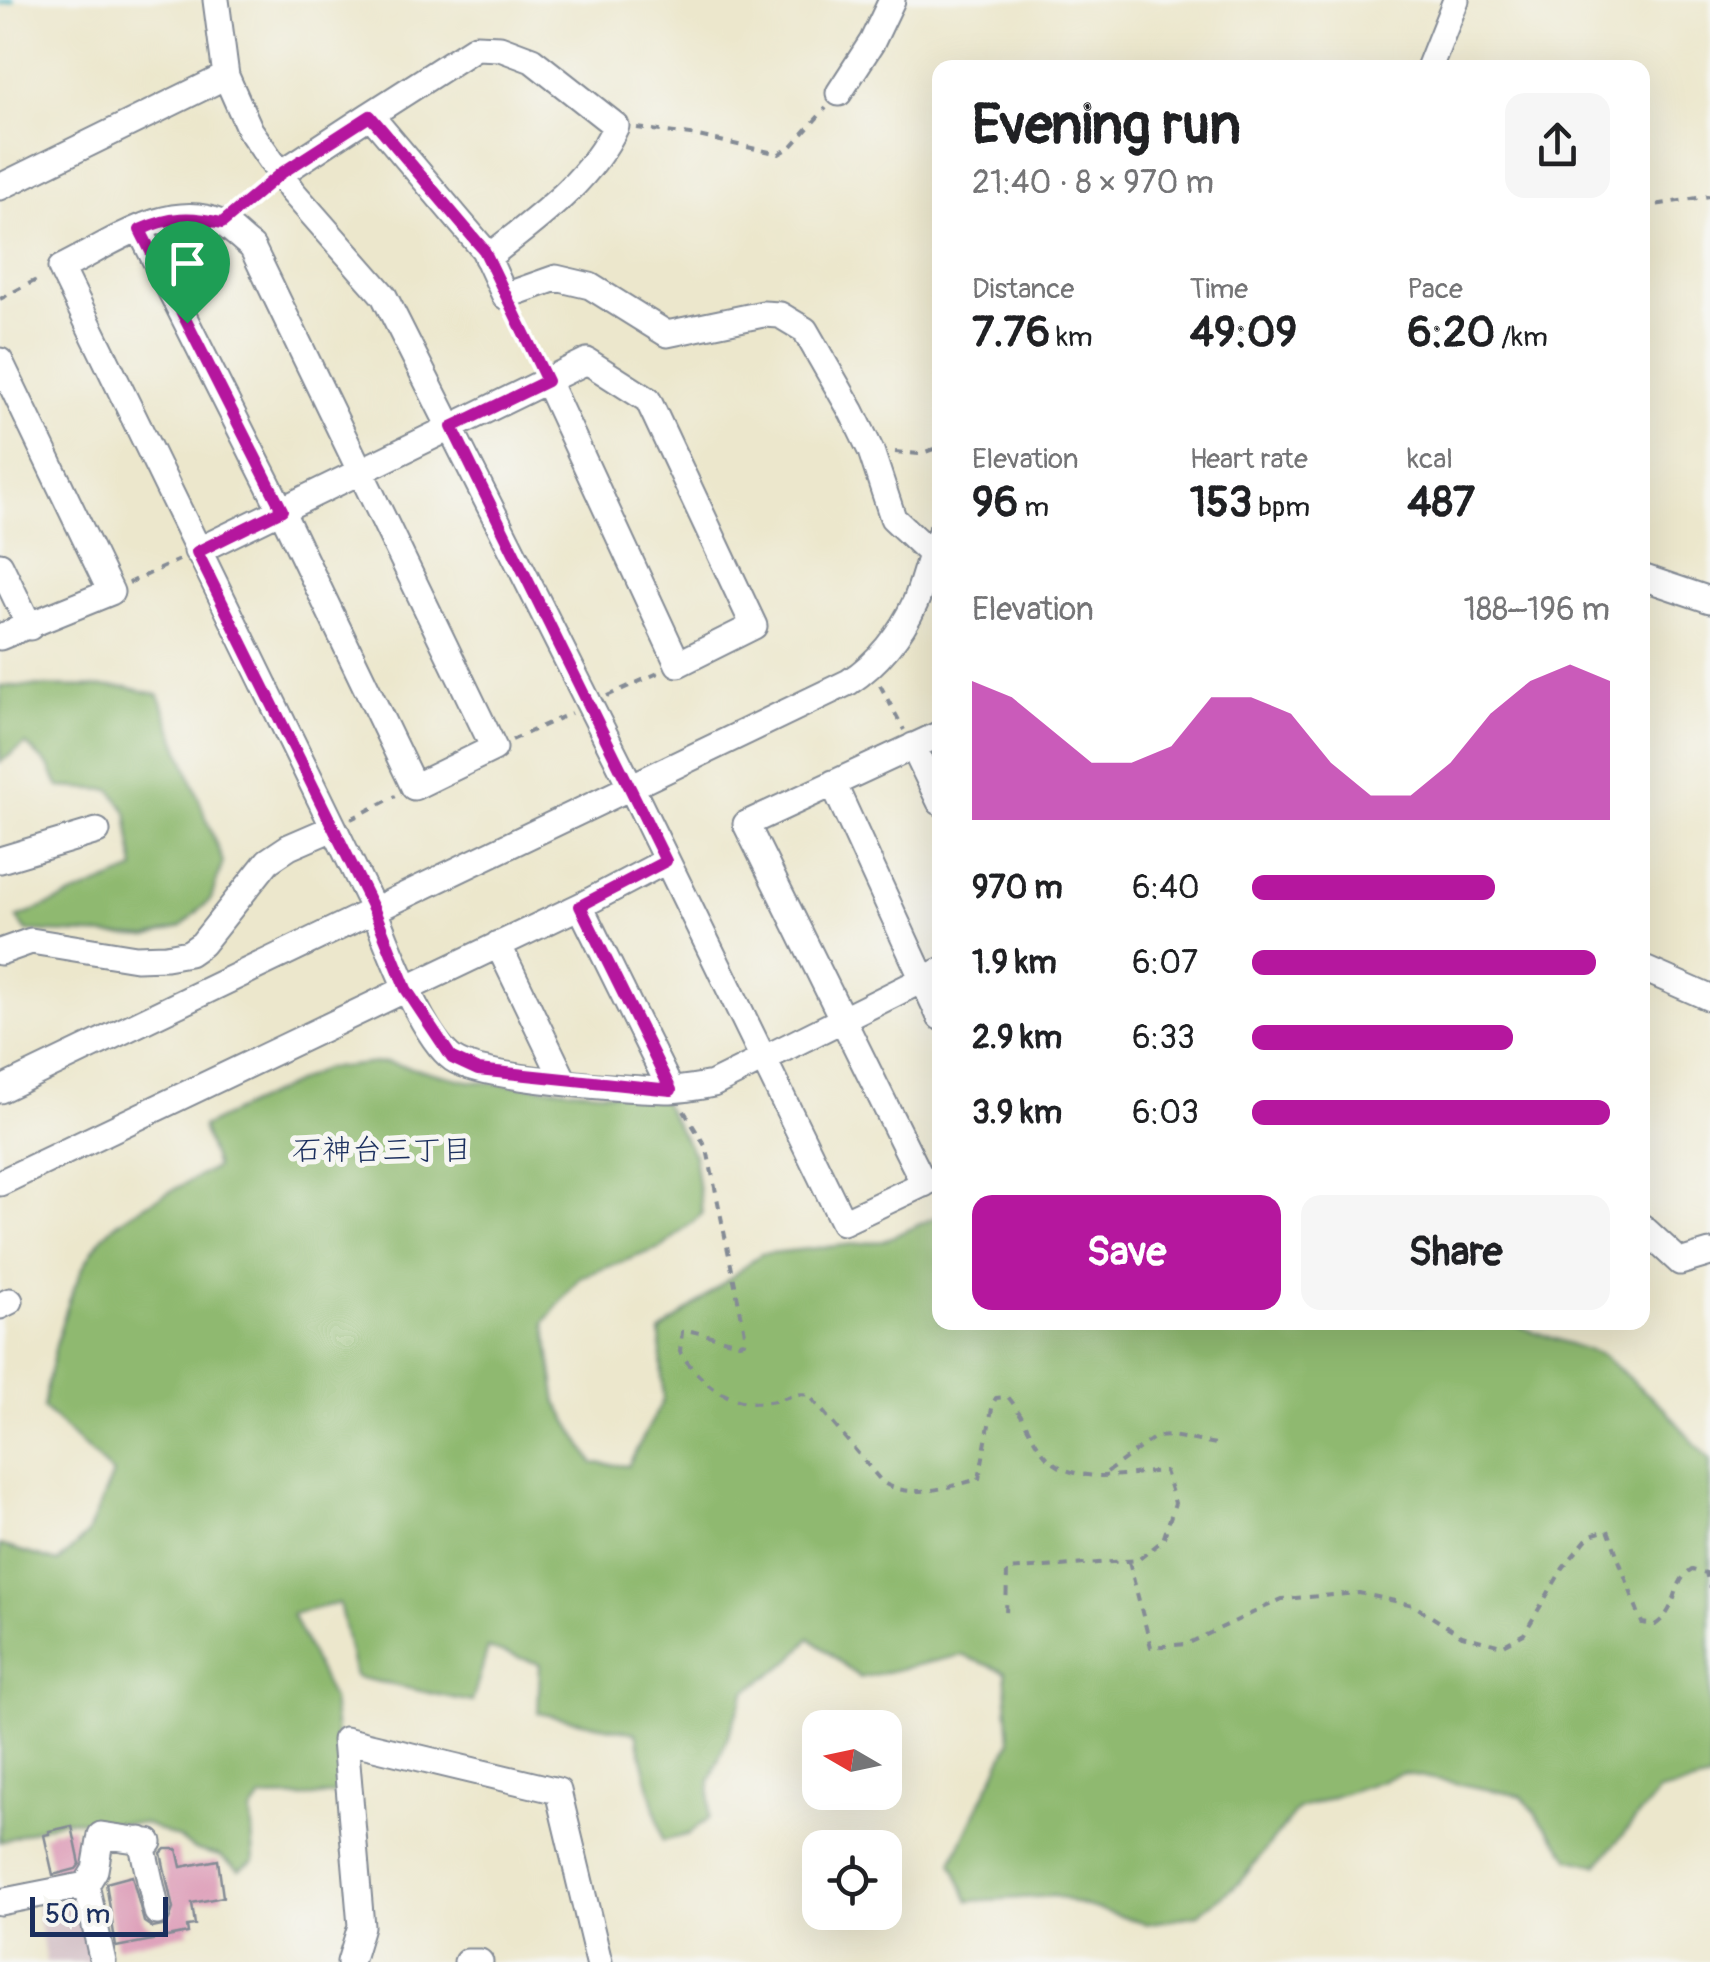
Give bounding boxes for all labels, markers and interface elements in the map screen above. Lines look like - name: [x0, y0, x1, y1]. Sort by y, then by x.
- text: Evening run: [972, 91, 1241, 160]
- button: share: [1505, 93, 1610, 198]
- text: 21:40 · 8 × 970 m: [972, 163, 1214, 203]
- pin: [145, 221, 230, 324]
- icon: arrive: [160, 236, 215, 291]
- text: Distance: [972, 272, 1074, 307]
- text: Time: [1190, 272, 1248, 307]
- text: Pace: [1407, 272, 1463, 307]
- text: 7.76: [972, 307, 1050, 359]
- text: 49:09: [1190, 307, 1297, 359]
- text: 6:20: [1407, 307, 1495, 359]
- text: km: [1050, 320, 1093, 355]
- text: /km: [1495, 320, 1548, 355]
- text: Elevation: [972, 442, 1079, 477]
- text: Heart rate: [1190, 442, 1308, 477]
- text: kcal: [1407, 442, 1453, 477]
- text: 96: [972, 477, 1018, 529]
- text: 153: [1190, 477, 1252, 529]
- text: 487: [1407, 477, 1475, 529]
- text: m: [1018, 490, 1049, 525]
- text: bpm: [1252, 490, 1310, 525]
- text: Elevation: [972, 590, 1094, 630]
- text: 188–196 m: [1463, 590, 1610, 630]
- text: 970 m: [972, 868, 1063, 908]
- text: 6:40: [1132, 868, 1200, 908]
- text: 1.9 km: [972, 943, 1057, 983]
- text: 6:07: [1132, 943, 1198, 983]
- text: 2.9 km: [972, 1018, 1062, 1058]
- text: 6:33: [1132, 1018, 1195, 1058]
- text: 3.9 km: [972, 1093, 1062, 1133]
- text: 6:03: [1132, 1093, 1199, 1133]
- district label: 石神台三丁目: [292, 1132, 472, 1169]
- button: Save: [972, 1195, 1281, 1310]
- button: Share: [1301, 1195, 1610, 1310]
- north arrow: [802, 1710, 902, 1810]
- map controls: [802, 1710, 902, 1930]
- button: locate: [802, 1830, 902, 1930]
- scale bar: [30, 1892, 168, 1936]
- text: 50 m: [45, 1897, 110, 1932]

